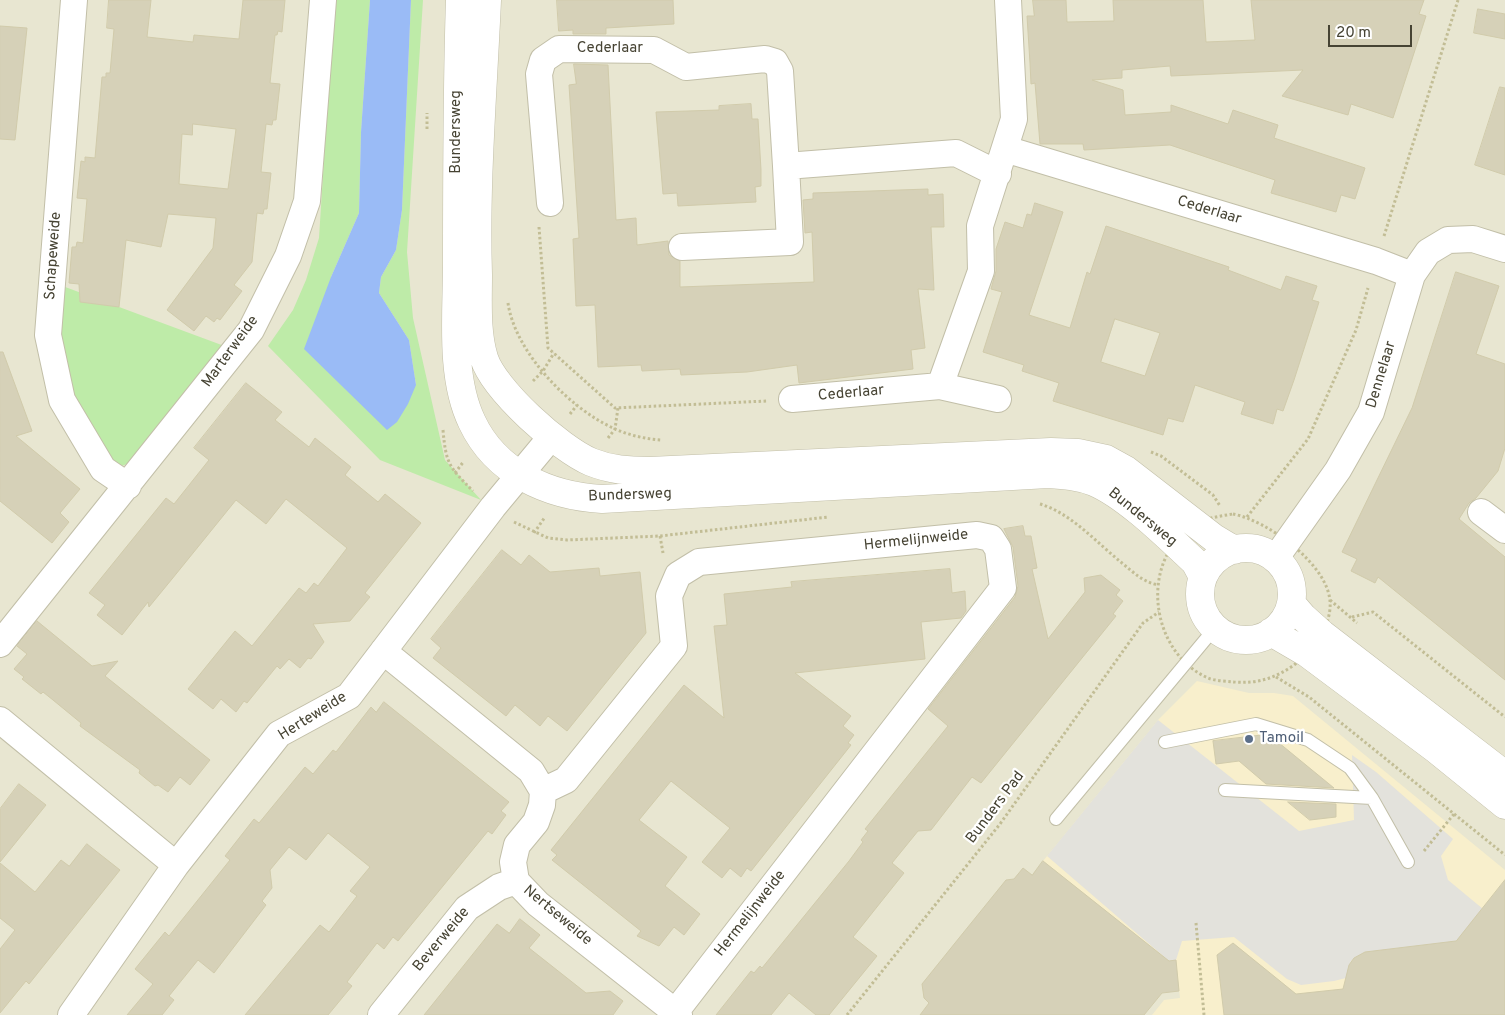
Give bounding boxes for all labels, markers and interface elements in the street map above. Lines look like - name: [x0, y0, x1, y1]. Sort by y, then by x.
- scale bar: [1330, 15, 1414, 47]
- text: 20 m: [1336, 24, 1371, 43]
- street label: Cederlaar: [577, 40, 643, 58]
- street label: Bundersweg: [448, 90, 466, 174]
- street label: Cederlaar: [1175, 193, 1243, 229]
- street label: Schapeweide: [42, 211, 66, 301]
- street label: Marterweide: [199, 313, 263, 391]
- street label: Dennelaar: [1363, 339, 1401, 411]
- street label: Cederlaar: [817, 382, 885, 406]
- street label: Bundersweg: [1104, 485, 1180, 551]
- street label: Bundersweg: [588, 486, 672, 506]
- street label: Hermelijnweide: [863, 527, 969, 555]
- street label: Herteweide: [275, 689, 351, 745]
- place label: Tamoil: [1259, 730, 1304, 748]
- marker: Tamoil: [1243, 733, 1255, 745]
- street label: Bunders Pad: [963, 768, 1029, 848]
- street label: Hermelijnweide: [712, 867, 790, 961]
- street label: Nertseweide: [519, 882, 595, 950]
- street label: Beverweide: [410, 904, 474, 976]

